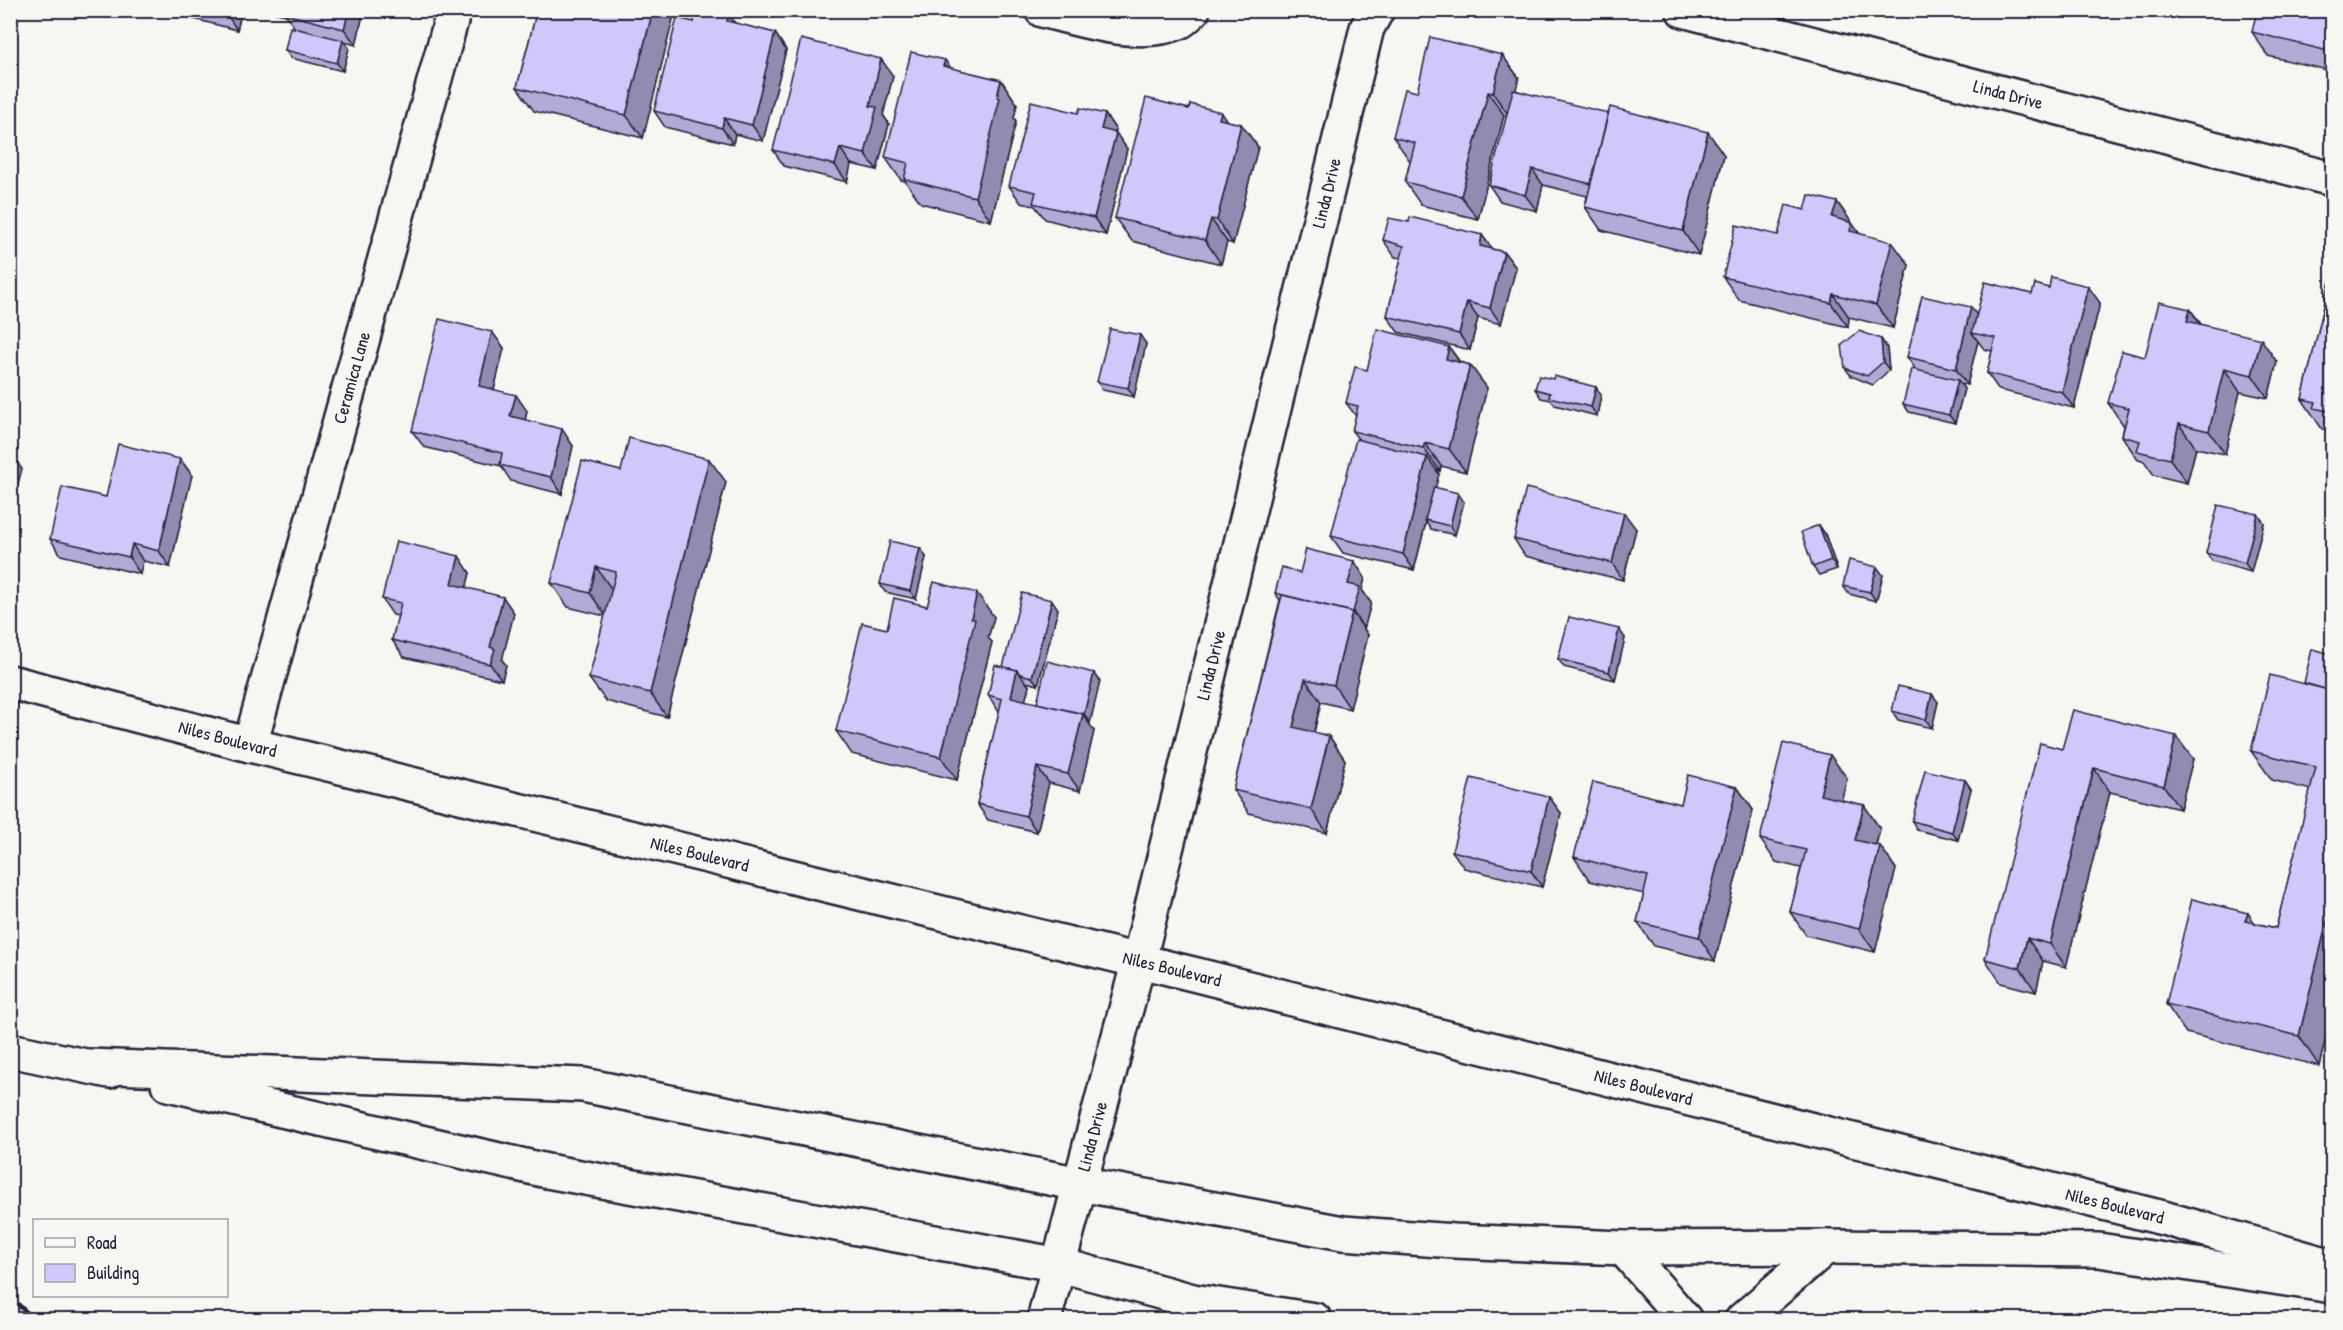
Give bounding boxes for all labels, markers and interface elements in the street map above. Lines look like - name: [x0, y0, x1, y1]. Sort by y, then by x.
- street label: Linda Drive: [1971, 73, 2046, 115]
- street label: Linda Drive: [1306, 155, 1347, 230]
- street label: Ceramica Lane: [327, 329, 376, 427]
- street label: Linda Drive: [1190, 627, 1231, 702]
- street label: Niles Boulevard: [176, 714, 279, 763]
- street label: Niles Boulevard: [648, 830, 752, 878]
- street label: Niles Boulevard: [1120, 944, 1224, 993]
- street label: Niles Boulevard: [1592, 1062, 1695, 1111]
- street label: Linda Drive: [1071, 1099, 1113, 1174]
- street label: Niles Boulevard: [2063, 1181, 2167, 1230]
- legend: [33, 1219, 228, 1297]
- text: Road: [87, 1230, 117, 1255]
- text: Building: [87, 1260, 139, 1285]

